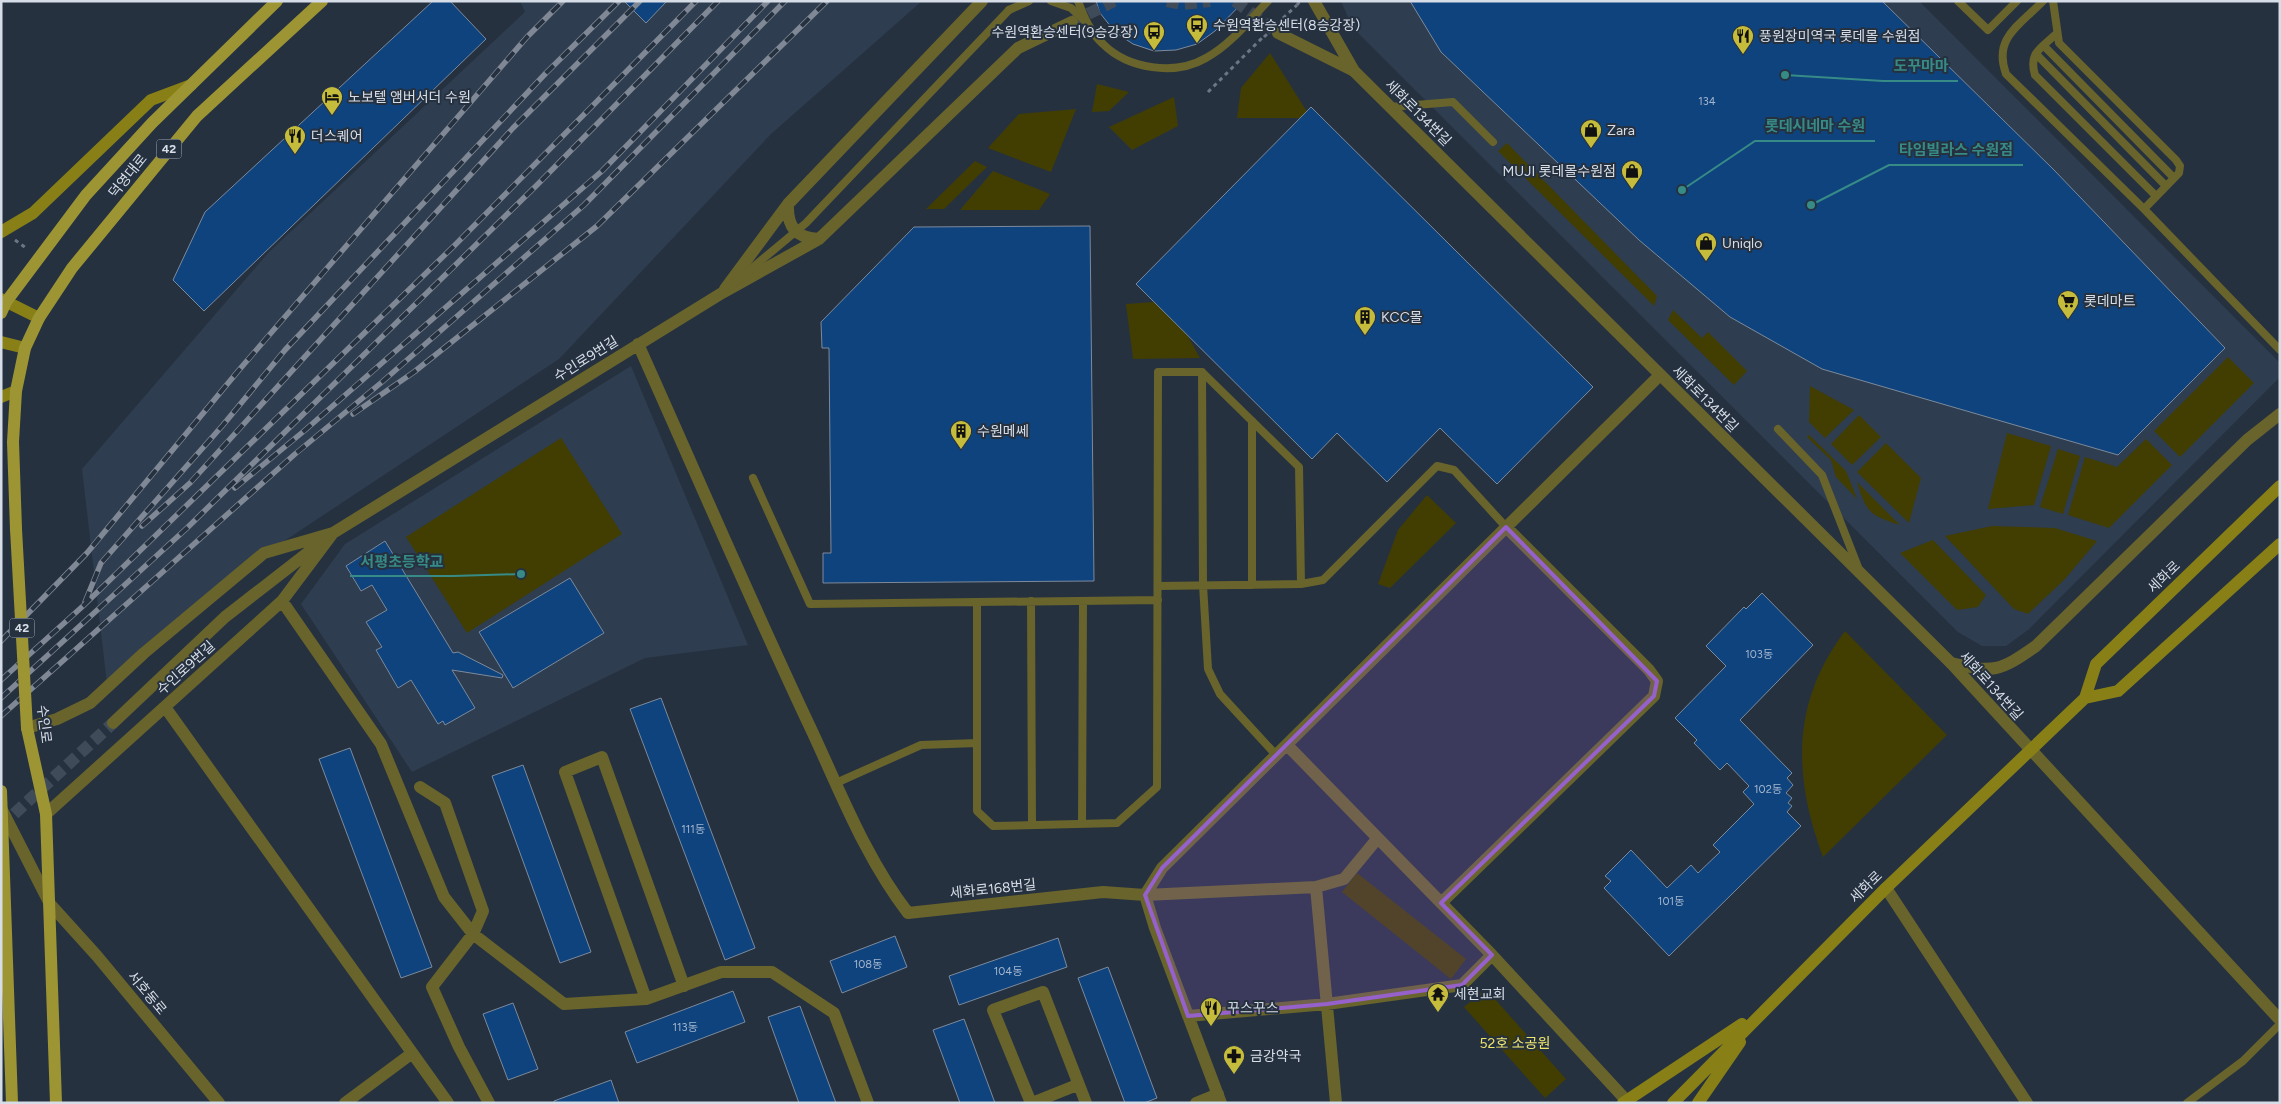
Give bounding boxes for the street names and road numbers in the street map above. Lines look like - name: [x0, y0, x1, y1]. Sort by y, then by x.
- street label: 세화로134번길: [1381, 76, 1455, 150]
- road number: 42: [156, 140, 182, 158]
- street label: 덕영대로: [105, 151, 151, 201]
- street label: 수인로9번길: [551, 333, 621, 385]
- street label: 세화로134번길: [1668, 362, 1742, 436]
- street label: 세화로: [2144, 557, 2184, 597]
- road number: 42: [10, 618, 34, 638]
- street label: 수인로9번길: [153, 637, 219, 699]
- street label: 세화로134번길: [1956, 648, 2026, 724]
- street label: 수인로: [33, 704, 55, 744]
- street label: 세화로: [1846, 867, 1886, 907]
- street label: 세화로168번길: [949, 876, 1037, 902]
- street label: 서호동로: [124, 968, 170, 1018]

